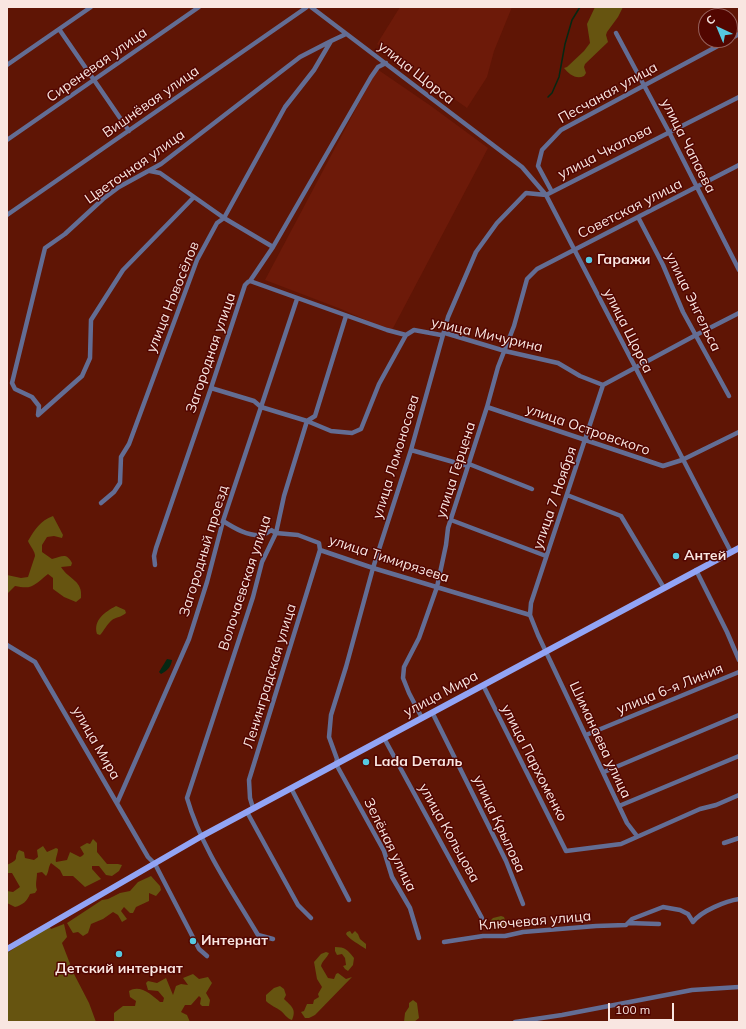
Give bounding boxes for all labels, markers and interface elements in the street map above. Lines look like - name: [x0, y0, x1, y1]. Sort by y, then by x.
- north arrow: [698, 8, 738, 48]
- text: С: [703, 12, 718, 28]
- street label: Сиреневая улица: [44, 24, 150, 106]
- street label: улица Щорса: [374, 38, 458, 108]
- street label: Песчаная улица: [555, 59, 661, 127]
- street label: Вишнёвая улица: [100, 62, 202, 142]
- street label: улица Чапаева: [657, 96, 719, 196]
- street label: улица Чкалова: [555, 121, 655, 183]
- street label: Цветочная улица: [82, 126, 188, 208]
- street label: Советская улица: [575, 175, 685, 243]
- street label: улица Новосёлов: [143, 239, 203, 355]
- street label: улица Энгельса: [662, 250, 724, 354]
- place label: Гаражи: [597, 252, 650, 268]
- marker: Гаражи: [584, 255, 594, 265]
- street label: улица Щорса: [600, 286, 656, 376]
- street label: Загородная улица: [183, 291, 239, 415]
- street label: улица Мичурина: [430, 314, 544, 356]
- street label: улица Ломоносова: [369, 393, 423, 521]
- street label: улица Островского: [524, 401, 652, 459]
- street label: улица Герцена: [433, 420, 479, 520]
- street label: улица 7 Ноября: [530, 444, 580, 552]
- street label: Загородный проезд: [176, 483, 232, 619]
- street label: Волочаевская улица: [215, 513, 275, 653]
- street label: улица Тимирязева: [327, 532, 451, 586]
- place label: Антей: [684, 548, 726, 564]
- marker: Антей: [671, 551, 681, 561]
- street label: Ленинградская улица: [240, 602, 300, 750]
- street label: улица 6-я Линия: [614, 660, 726, 718]
- street label: улица Мира: [401, 667, 481, 721]
- street label: Шиманаева улица: [566, 679, 634, 801]
- street label: улица Пархоменко: [497, 702, 571, 824]
- street label: улица Мира: [68, 703, 124, 783]
- place label: Lada Dеталь: [374, 754, 462, 770]
- marker: Lada Dеталь: [361, 757, 371, 767]
- street label: улица Крылова: [469, 773, 529, 875]
- street label: улица Кольцова: [415, 781, 483, 885]
- street label: Зелёная улица: [360, 796, 420, 894]
- street label: Ключевая улица: [478, 908, 592, 934]
- place label: Интернат: [201, 933, 268, 949]
- marker: Интернат: [188, 936, 198, 946]
- marker: Детский интернат: [114, 949, 124, 959]
- place label: Детский интернат: [55, 961, 183, 977]
- scale bar: [610, 995, 676, 1021]
- text: 100 m: [615, 1002, 650, 1017]

